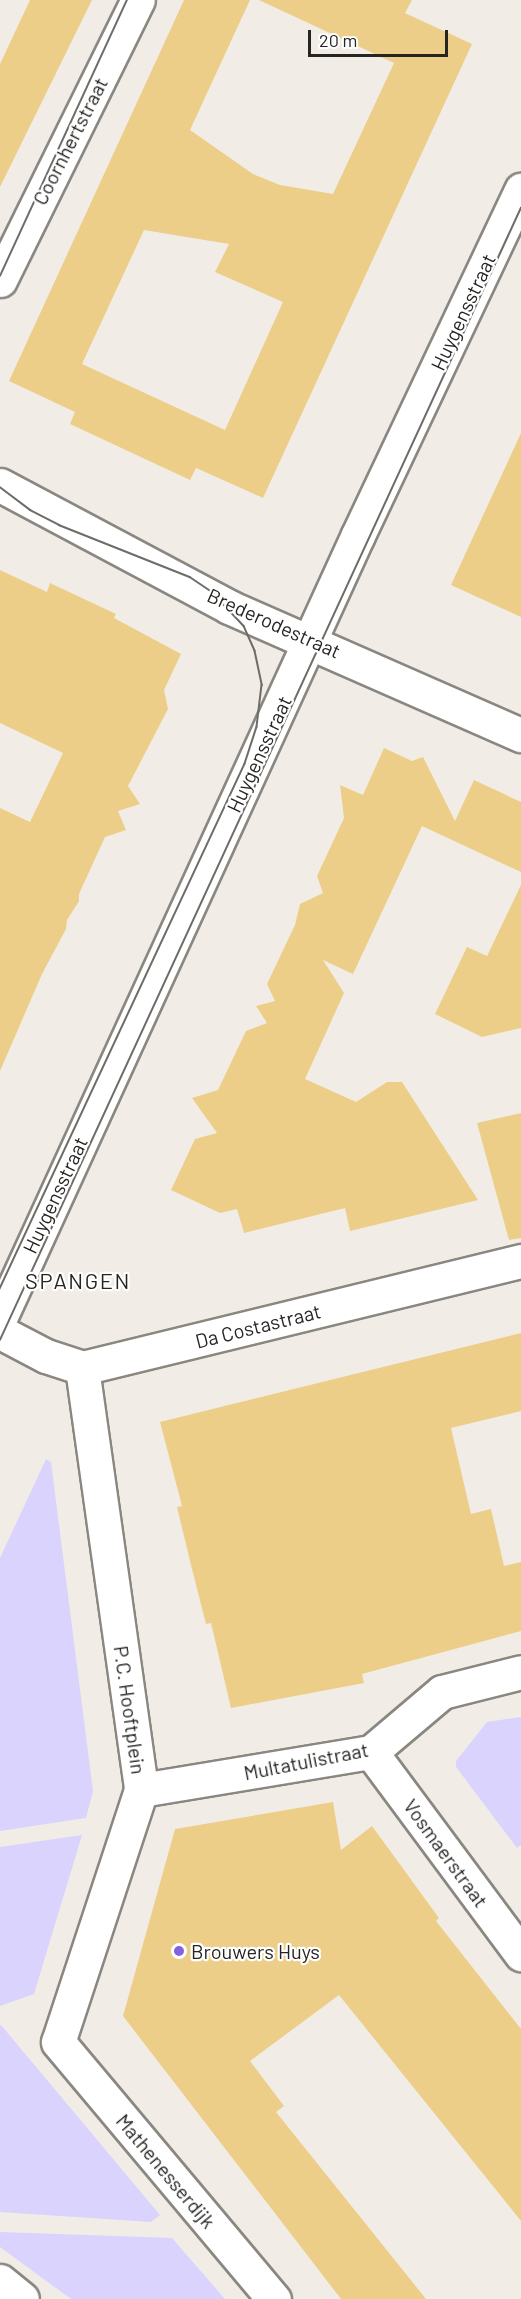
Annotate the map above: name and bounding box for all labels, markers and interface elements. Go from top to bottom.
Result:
scale bar [311,18,450,56]
text: 20 m [319,29,357,51]
street label: Coornhertstraat [28,73,112,209]
street label: Huygensstraat [426,250,500,374]
street label: Brederodestraat [204,583,344,663]
street label: Huygensstraat [222,692,296,816]
street label: Huygensstraat [18,1133,92,1257]
district label: SPANGEN [25,1268,131,1294]
street label: Da Costastraat [193,1299,323,1353]
street label: P.C. Hooftplein [109,1644,151,1776]
street label: Multatulistraat [242,1737,370,1785]
street label: Vosmaerstraat [399,1794,493,1912]
place label: Brouwers Huys [191,1939,320,1963]
marker: Brouwers Huys [172,1944,186,1958]
street label: Mathenesserdijk [111,2109,221,2233]

